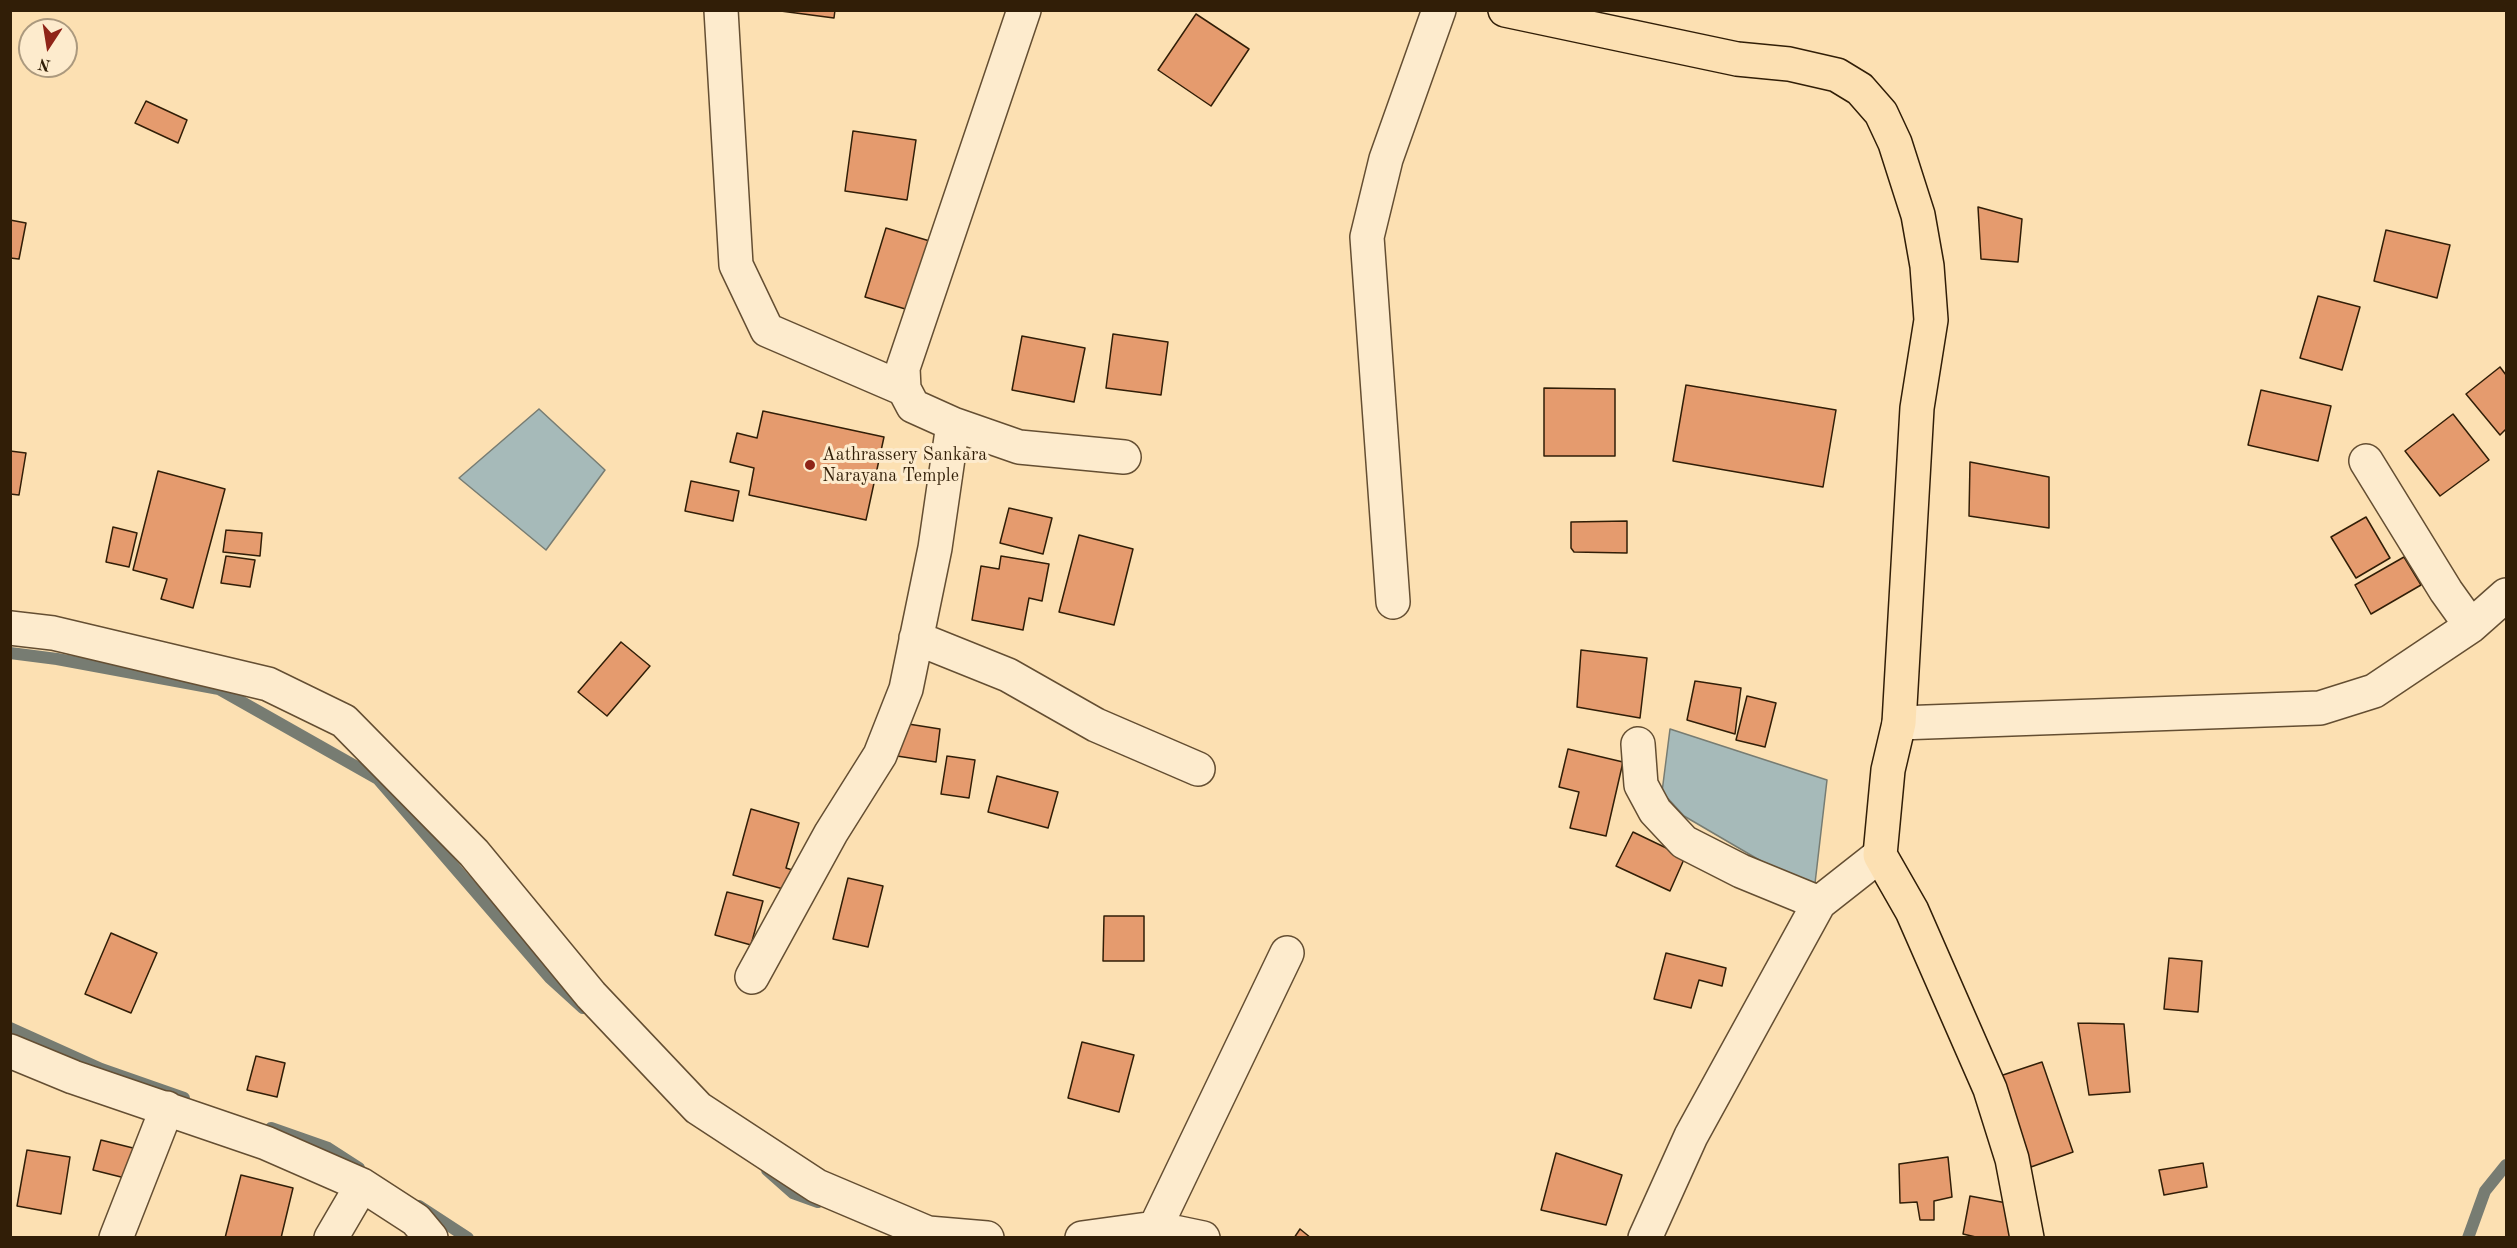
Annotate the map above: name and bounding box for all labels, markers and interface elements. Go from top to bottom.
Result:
north arrow [18,18,78,78]
text: N [37,55,52,73]
place label: Aathrassery Sankara Narayana Temple [822,444,987,486]
marker: Aathrassery Sankara Narayana Temple [803,458,817,472]

